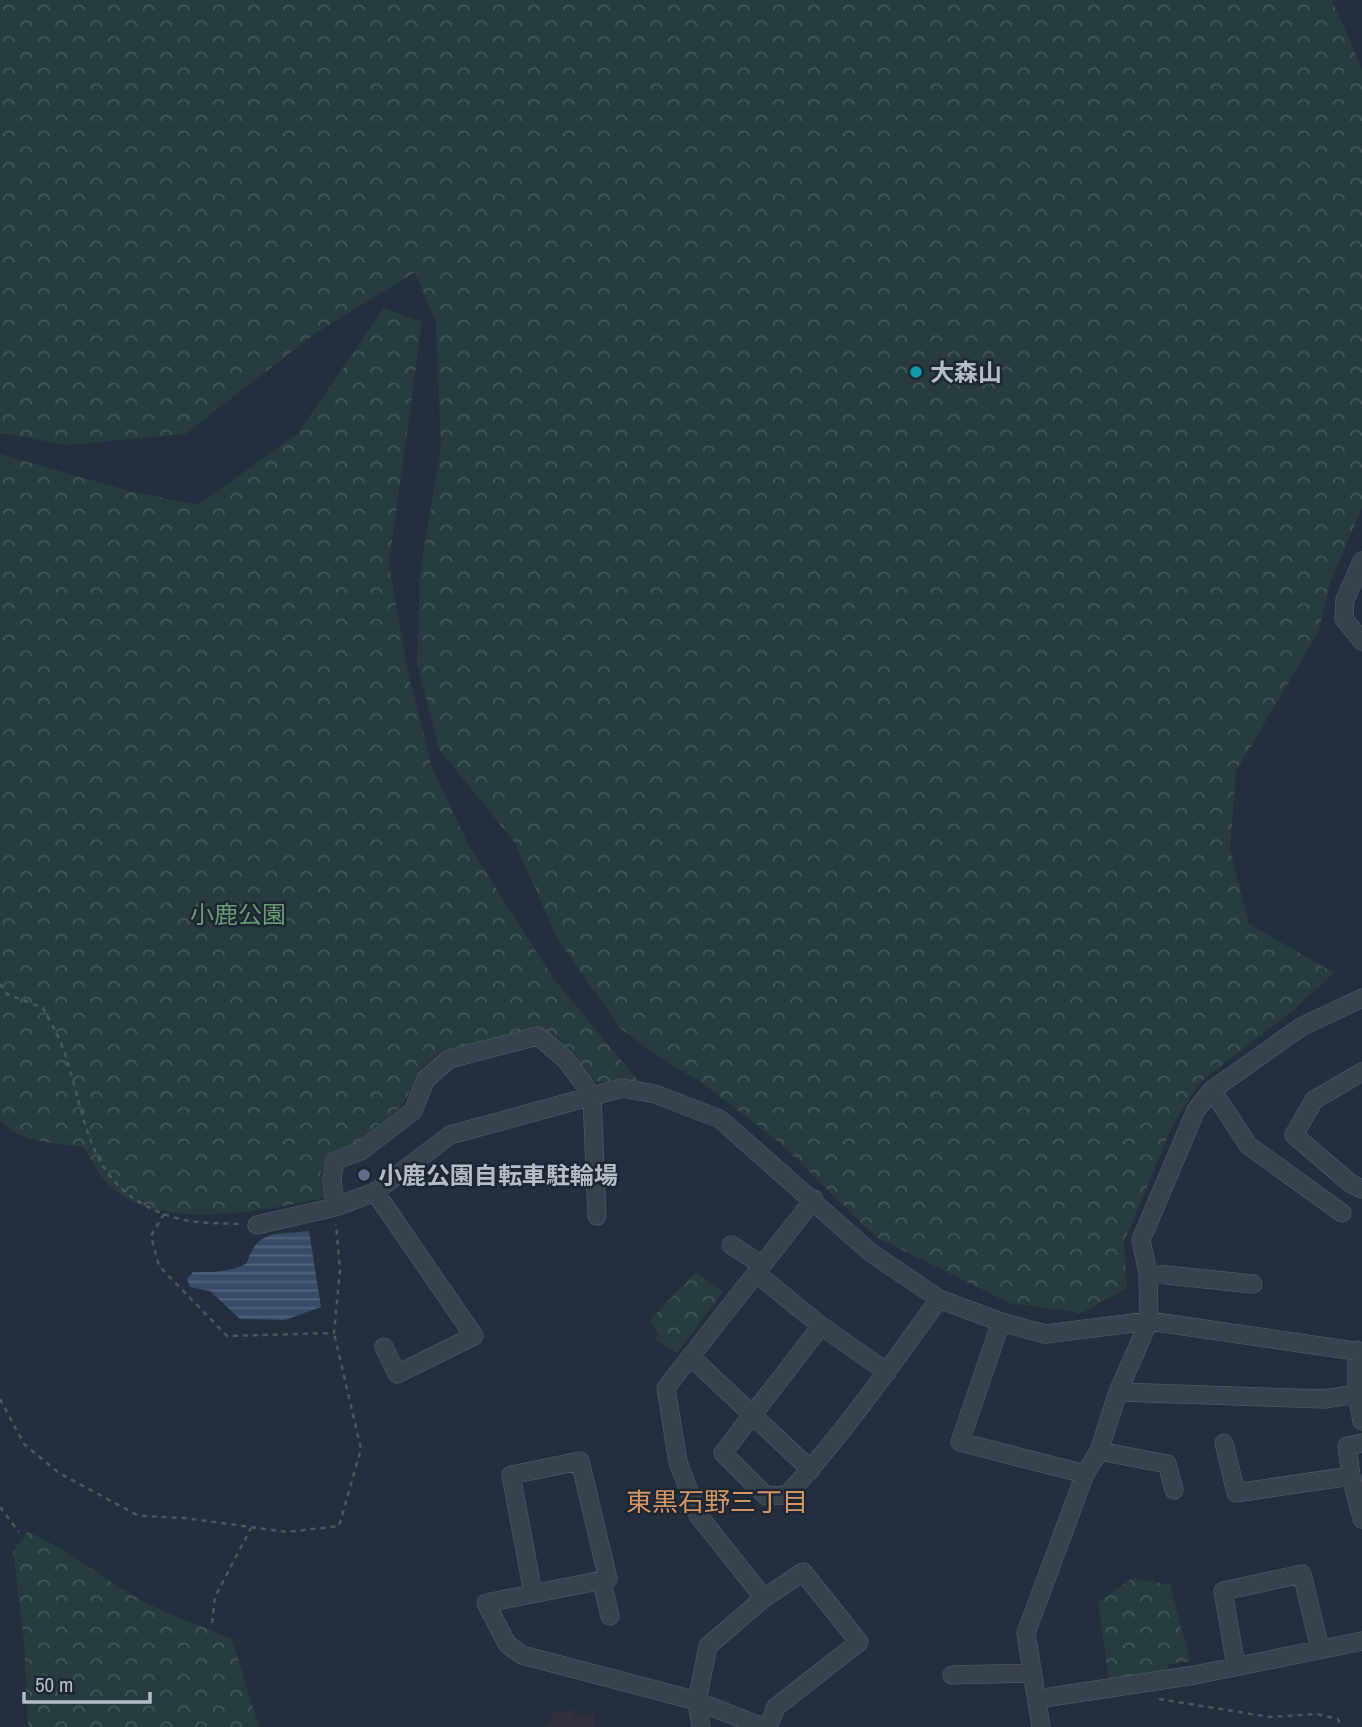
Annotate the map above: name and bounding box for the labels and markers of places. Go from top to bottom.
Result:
place label: 大森山 [930,356,1002,388]
marker: 大森山 [908,364,924,380]
place label: 小鹿公園自転車駐輪場 [378,1159,618,1191]
marker: 小鹿公園自転車駐輪場 [356,1167,372,1183]

